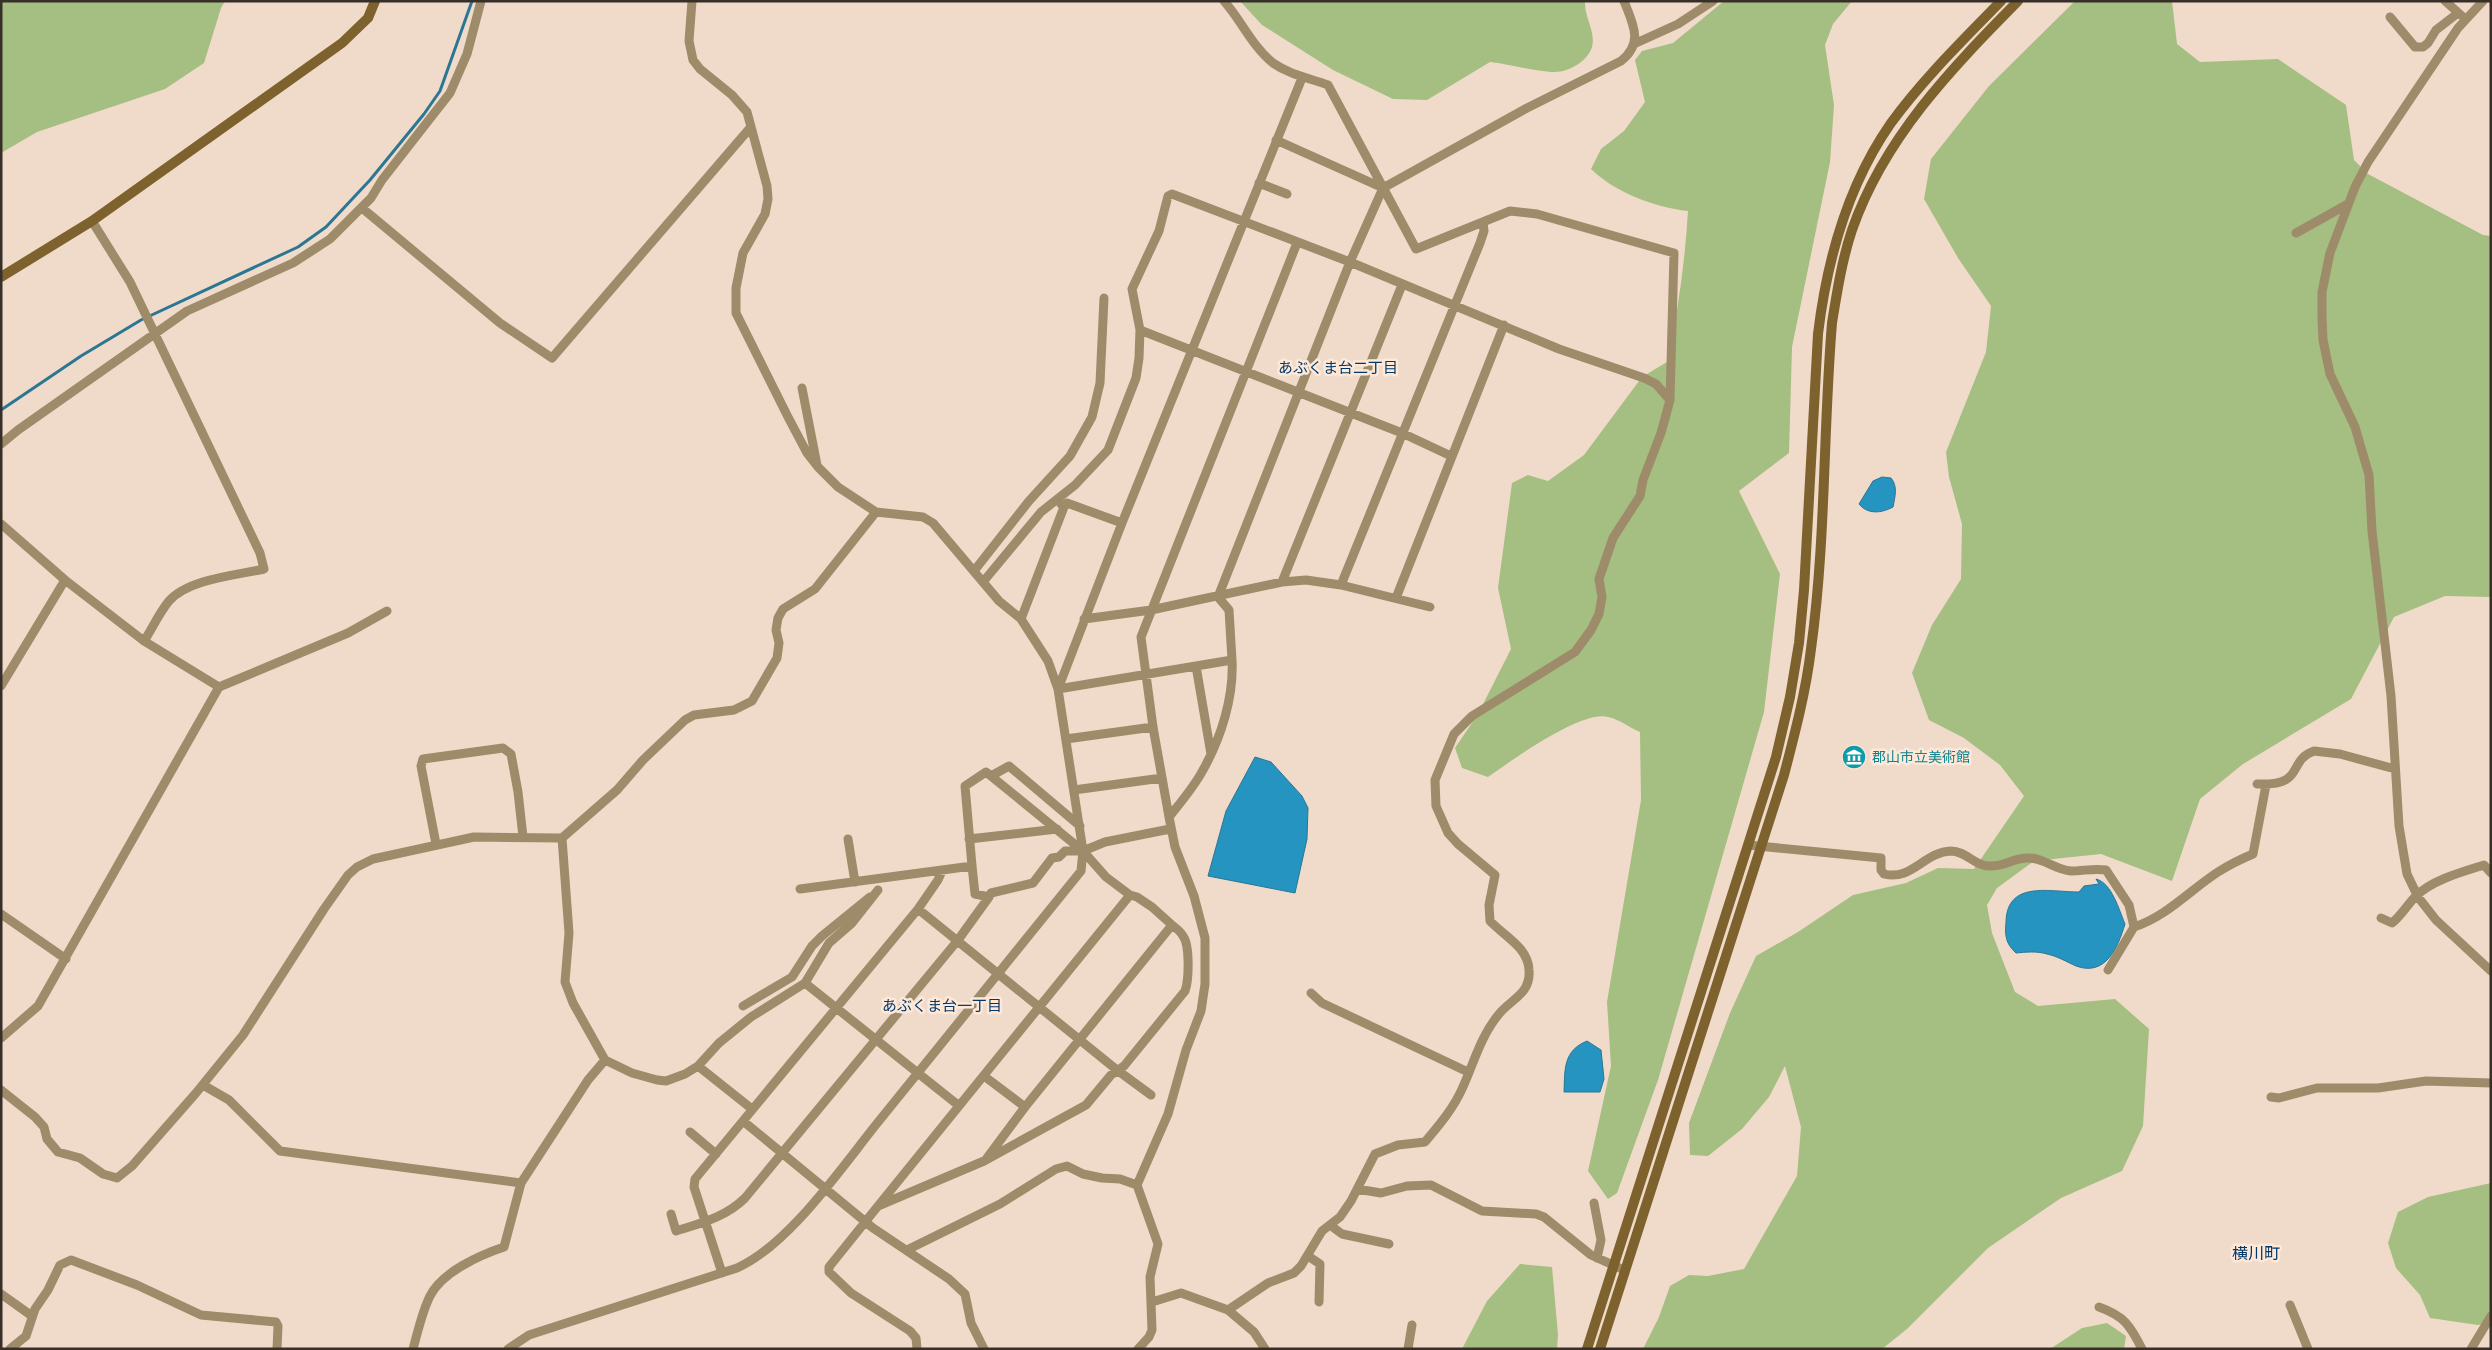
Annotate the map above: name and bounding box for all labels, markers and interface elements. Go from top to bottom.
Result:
district label: あぶくま台二丁目 [1278,358,1398,377]
museum icon: 郡山市立美術館 [1841,744,1867,770]
place label: 郡山市立美術館 [1872,748,1970,766]
district label: あぶくま台一丁目 [882,996,1002,1015]
district label: 横川町 [2232,1244,2280,1263]

